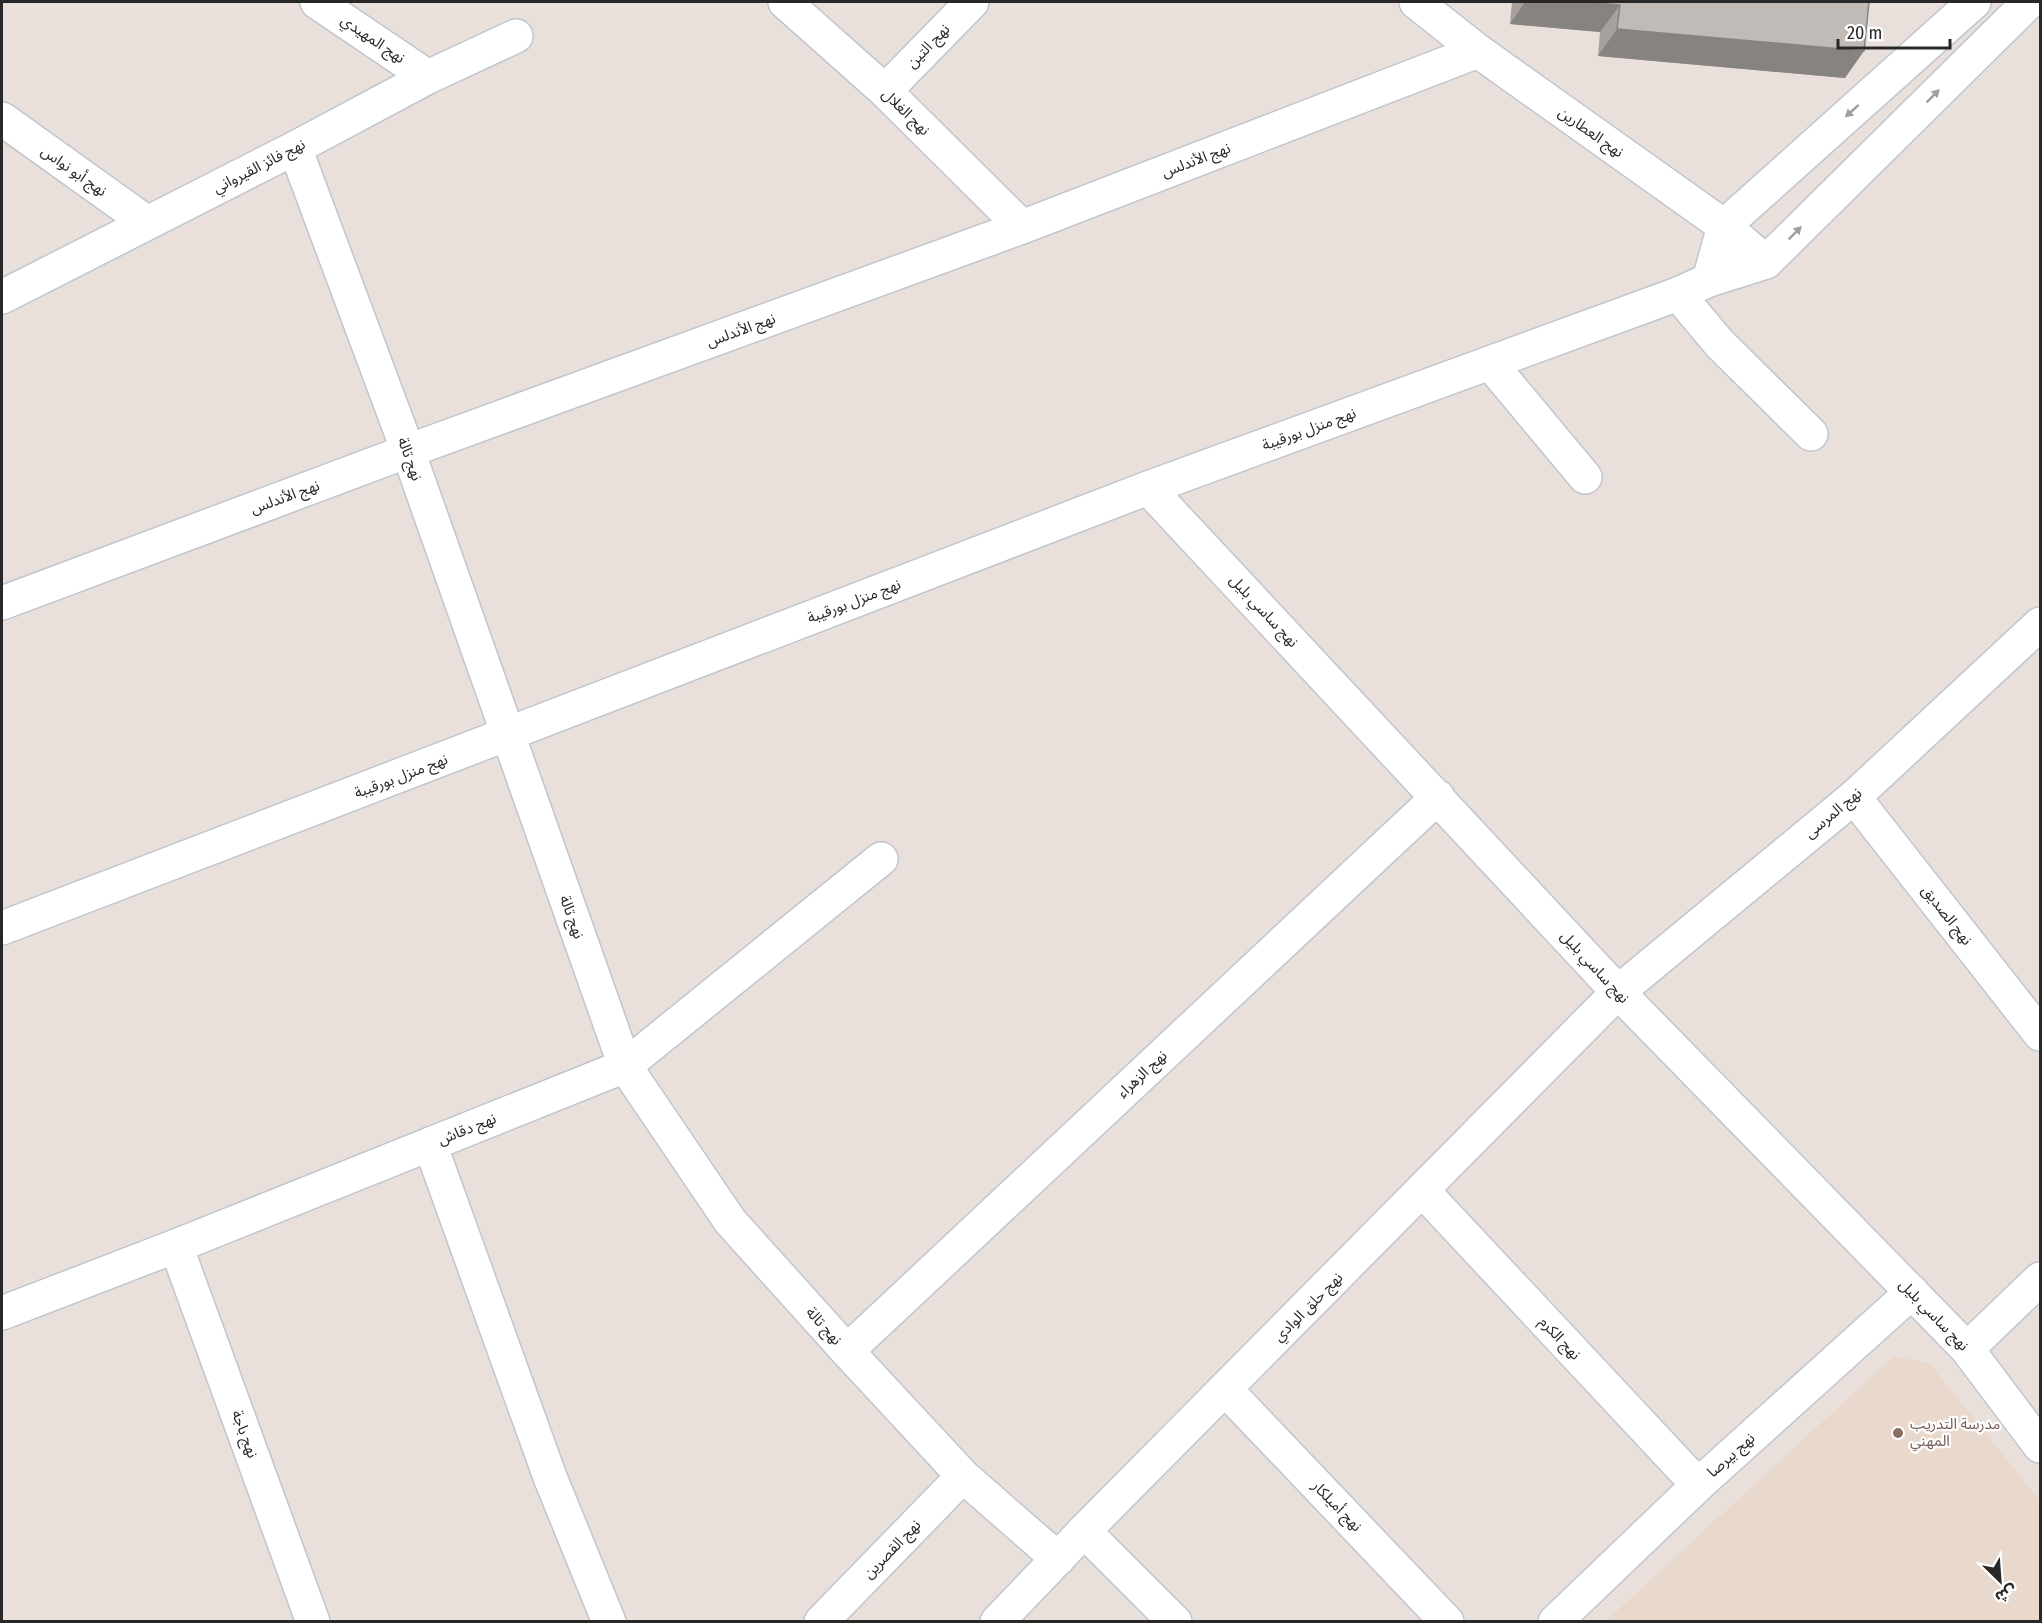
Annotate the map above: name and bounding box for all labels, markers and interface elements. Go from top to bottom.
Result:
street label: نهج المهيدي [336,11,409,70]
scale bar [1838,12,1950,50]
street label: نهج التين [903,20,956,74]
text: 20 m [1847,22,1882,44]
street label: نهج الغلال [876,85,934,141]
one-way arrow [1926,89,1941,103]
street label: نهج العطارين [1553,103,1627,164]
one-way arrow [1845,104,1860,118]
street label: نهج فائز القيرواني [210,135,310,200]
street label: نهج الأندلس [1159,139,1234,184]
street label: نهج أبو نواس [36,142,110,203]
one-way arrow [1787,227,1801,241]
street label: نهج الأندلس [704,309,779,354]
street label: نهج منزل بورقيبة [1260,404,1359,457]
street label: نهج تالة [391,435,426,484]
street label: نهج الأندلس [248,476,323,521]
street label: نهج ساسي بليل [1224,571,1302,653]
street label: نهج منزل بورقيبة [805,575,904,630]
street label: نهج منزل بورقيبة [352,750,451,805]
street label: نهج المرسى [1801,784,1867,844]
street label: نهج الصديق [1916,881,1976,950]
street label: نهج تالة [553,893,588,942]
street label: نهج ساسي بليل [1555,927,1633,1009]
street label: نهج الزهراء [1113,1046,1173,1104]
street label: نهج دقاش [435,1109,500,1152]
street label: نهج حلق الوادي [1270,1269,1349,1348]
street label: نهج ساسي بليل [1893,1276,1973,1357]
street label: نهج تالة [800,1303,846,1351]
street label: نهج الكرم [1533,1313,1585,1365]
street label: نهج باجة [225,1408,262,1461]
place label: مدرسة التدريب المهني [1910,1415,2000,1452]
marker: مدرسة التدريب المهني [1891,1426,1905,1440]
street label: نهج بيرصا [1703,1429,1761,1483]
street label: نهج أميلكار [1305,1476,1366,1537]
street label: نهج القصرين [859,1516,927,1584]
north arrow [1970,1551,2030,1611]
text: ش [1992,1581,2020,1607]

